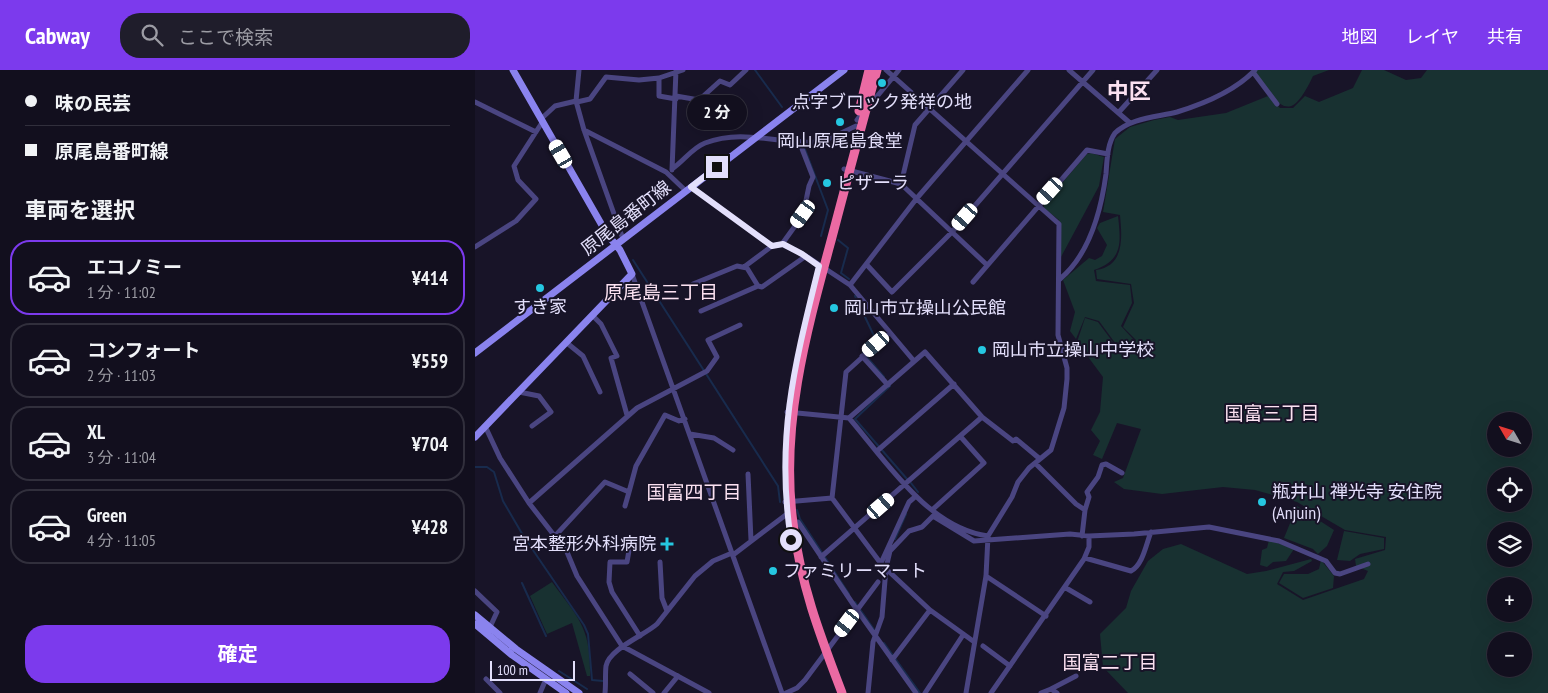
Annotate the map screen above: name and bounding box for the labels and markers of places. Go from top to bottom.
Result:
marker: 点字ブロック発祥の地 [876,77,888,89]
place label: 点字ブロック発祥の地 [792,90,972,113]
marker: 岡山原尾島食堂 [834,116,846,128]
place label: 岡山原尾島食堂 [777,129,903,152]
place label: ピザーラ [837,171,909,194]
marker: ピザーラ [821,177,833,189]
marker: すき家 [534,282,546,294]
place label: すき家 [513,295,567,318]
place label: 岡山市立操山公民館 [844,296,1006,319]
marker: 岡山市立操山公民館 [828,302,840,314]
place label: 岡山市立操山中学校 [992,338,1154,361]
marker: 岡山市立操山中学校 [976,344,988,356]
place label: 瓶井山 禅光寺 安住院 (Anjuin) [1272,480,1442,524]
marker: 瓶井山 禅光寺 安住院 (Anjuin) [1256,496,1268,508]
place label: 宮本整形外科病院 [512,532,656,555]
marker: 宮本整形外科病院 [660,537,674,551]
place label: ファミリーマート [783,559,927,582]
marker: ファミリーマート [767,565,779,577]

